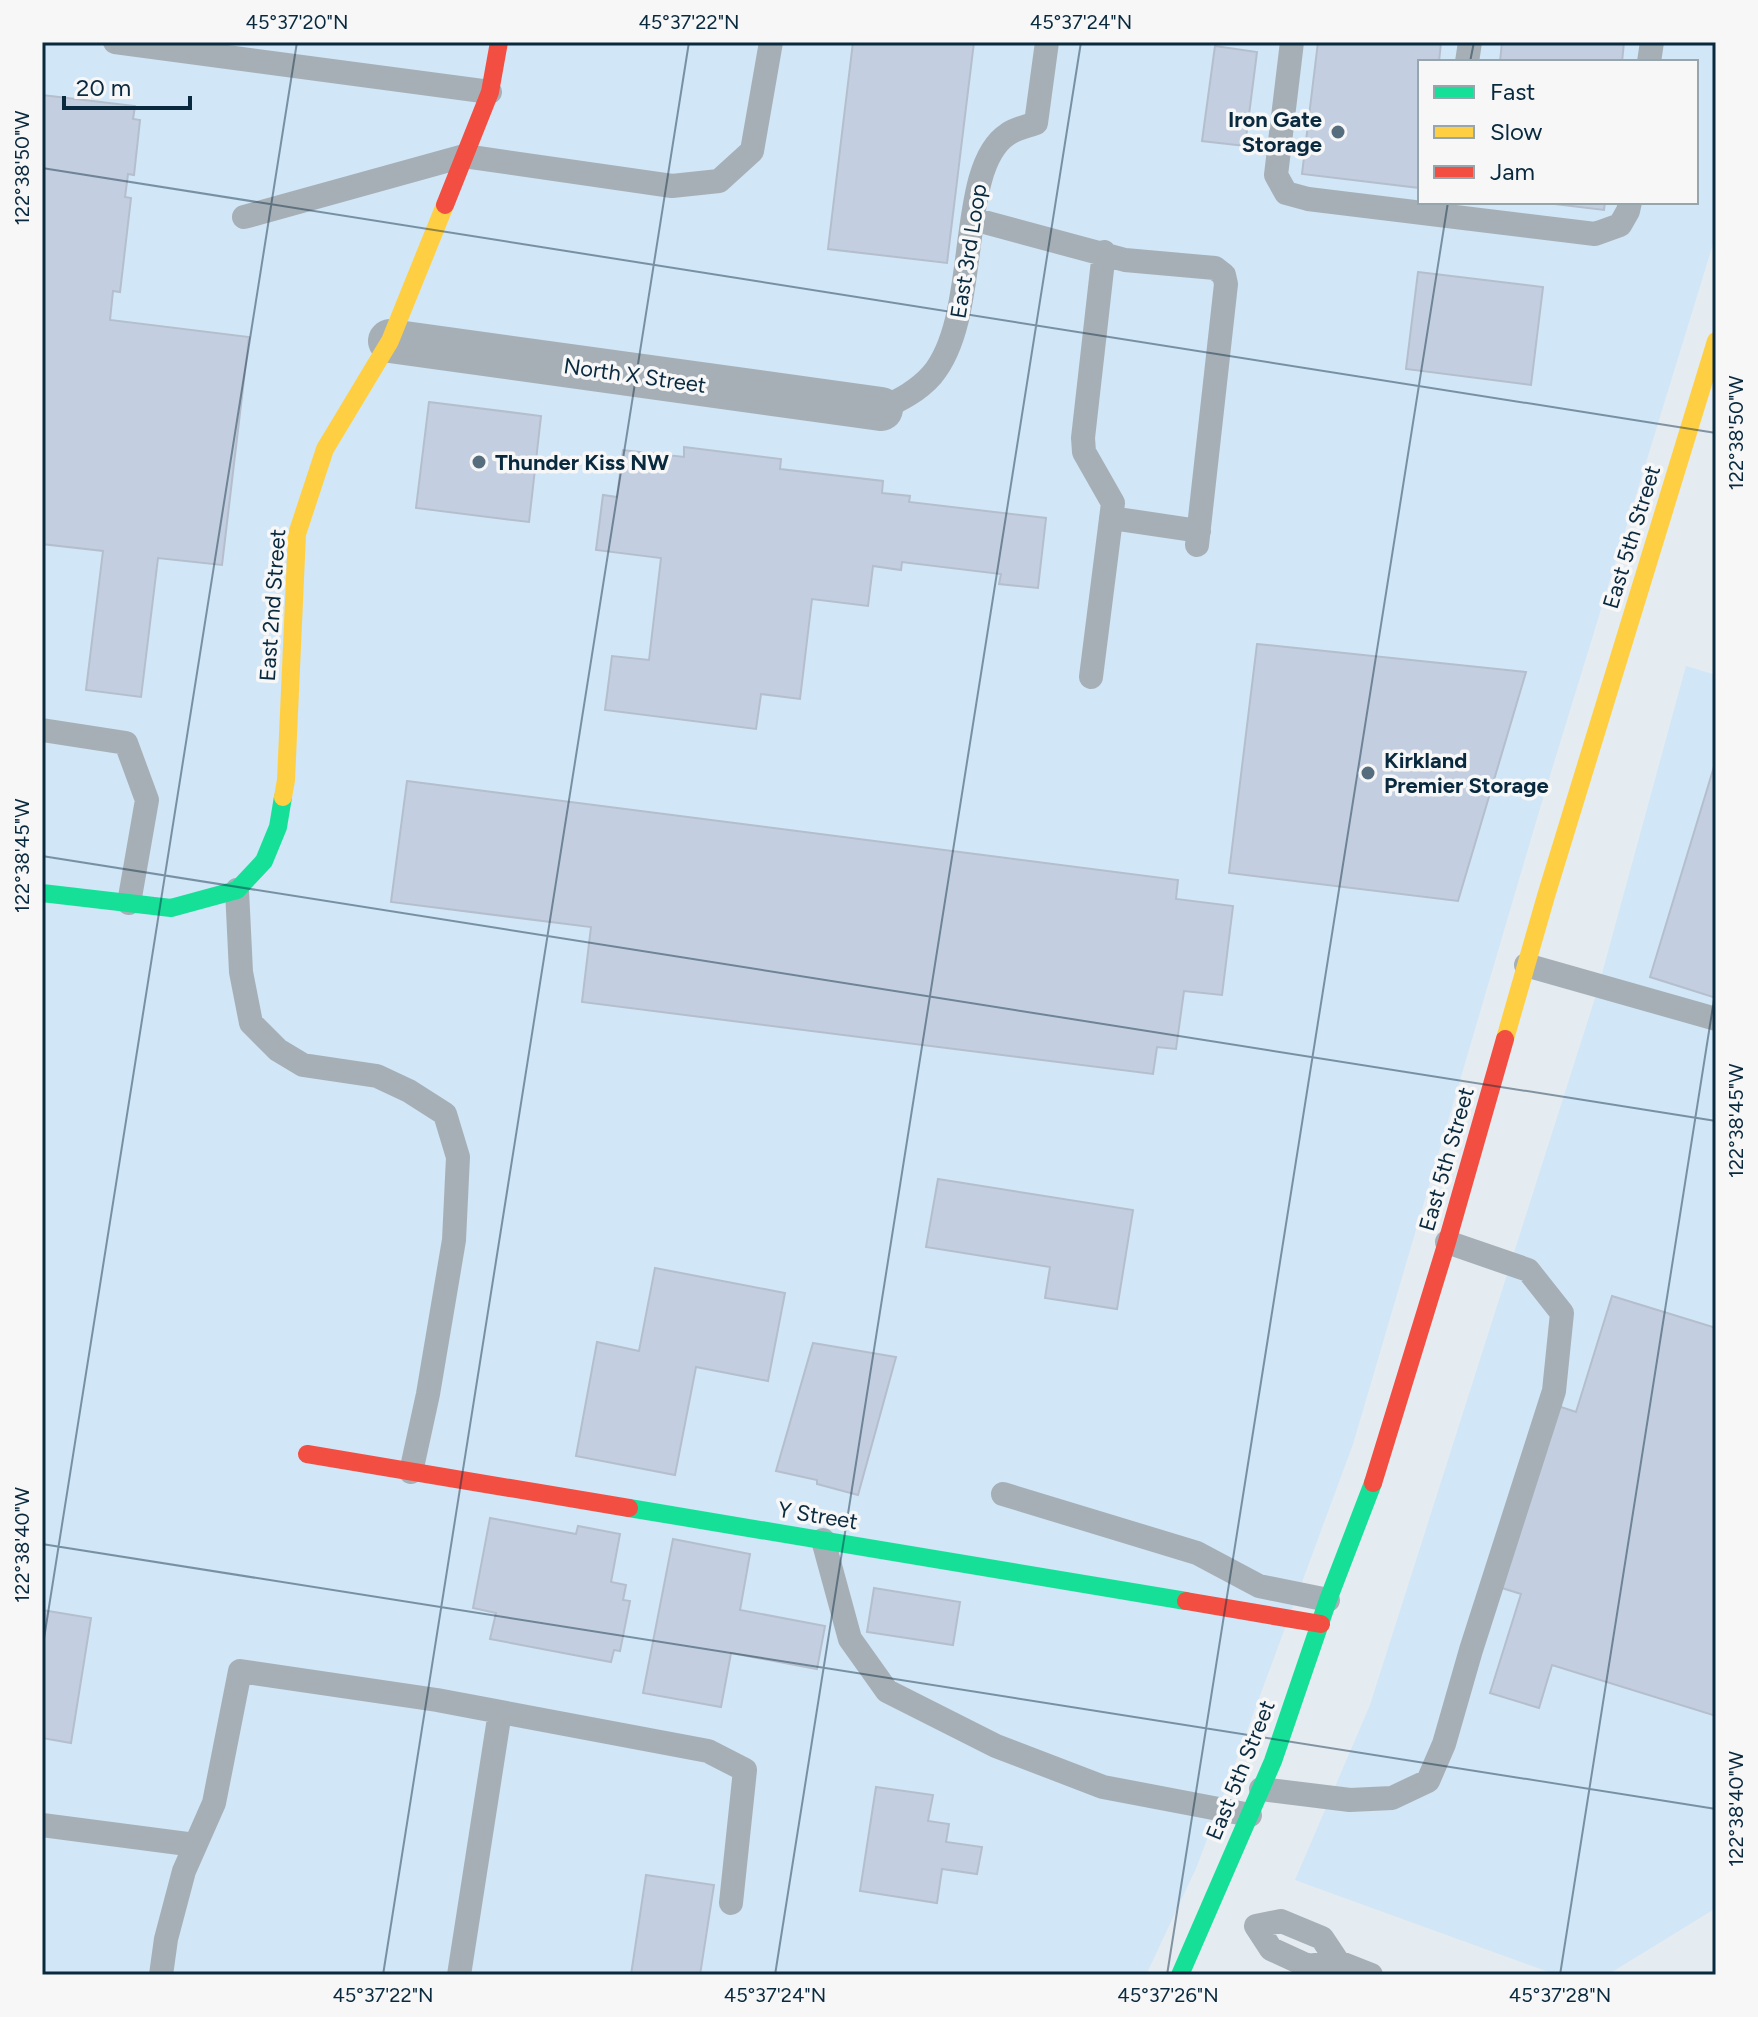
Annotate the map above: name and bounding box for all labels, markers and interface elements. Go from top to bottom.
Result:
text: 45°37'20"N [246,10,348,34]
text: 45°37'22"N [638,10,740,34]
text: 45°37'24"N [1030,10,1132,34]
scale bar [64,60,190,110]
legend [1418,60,1698,204]
text: 20 m [76,73,131,102]
text: Fast [1490,77,1535,106]
place label: Iron Gate Storage [1228,106,1322,158]
text: 122°38'50"W [10,110,34,226]
text: Slow [1490,117,1543,146]
marker: Iron Gate Storage [1329,123,1347,141]
text: Jam [1490,157,1535,186]
street label: East 3rd Loop [945,182,992,320]
street label: North X Street [562,352,708,399]
text: 122°38'50"W [1724,375,1748,491]
place label: Thunder Kiss NW [495,449,669,476]
marker: Thunder Kiss NW [470,453,488,471]
street label: East 5th Street [1597,462,1666,612]
street label: East 2nd Street [254,528,291,682]
place label: Kirkland Premier Storage [1384,747,1549,799]
marker: Kirkland Premier Storage [1359,764,1377,782]
text: 122°38'45"W [10,799,34,913]
text: 122°38'45"W [1724,1064,1748,1178]
street label: East 5th Street [1413,1084,1480,1234]
text: 122°38'40"W [10,1487,34,1603]
street label: Y Street [776,1496,860,1535]
street label: East 5th Street [1200,1696,1281,1844]
text: 122°38'40"W [1724,1751,1748,1867]
text: 45°37'22"N [332,1983,434,2007]
text: 45°37'24"N [724,1983,826,2007]
text: 45°37'26"N [1117,1983,1219,2007]
text: 45°37'28"N [1509,1983,1611,2007]

